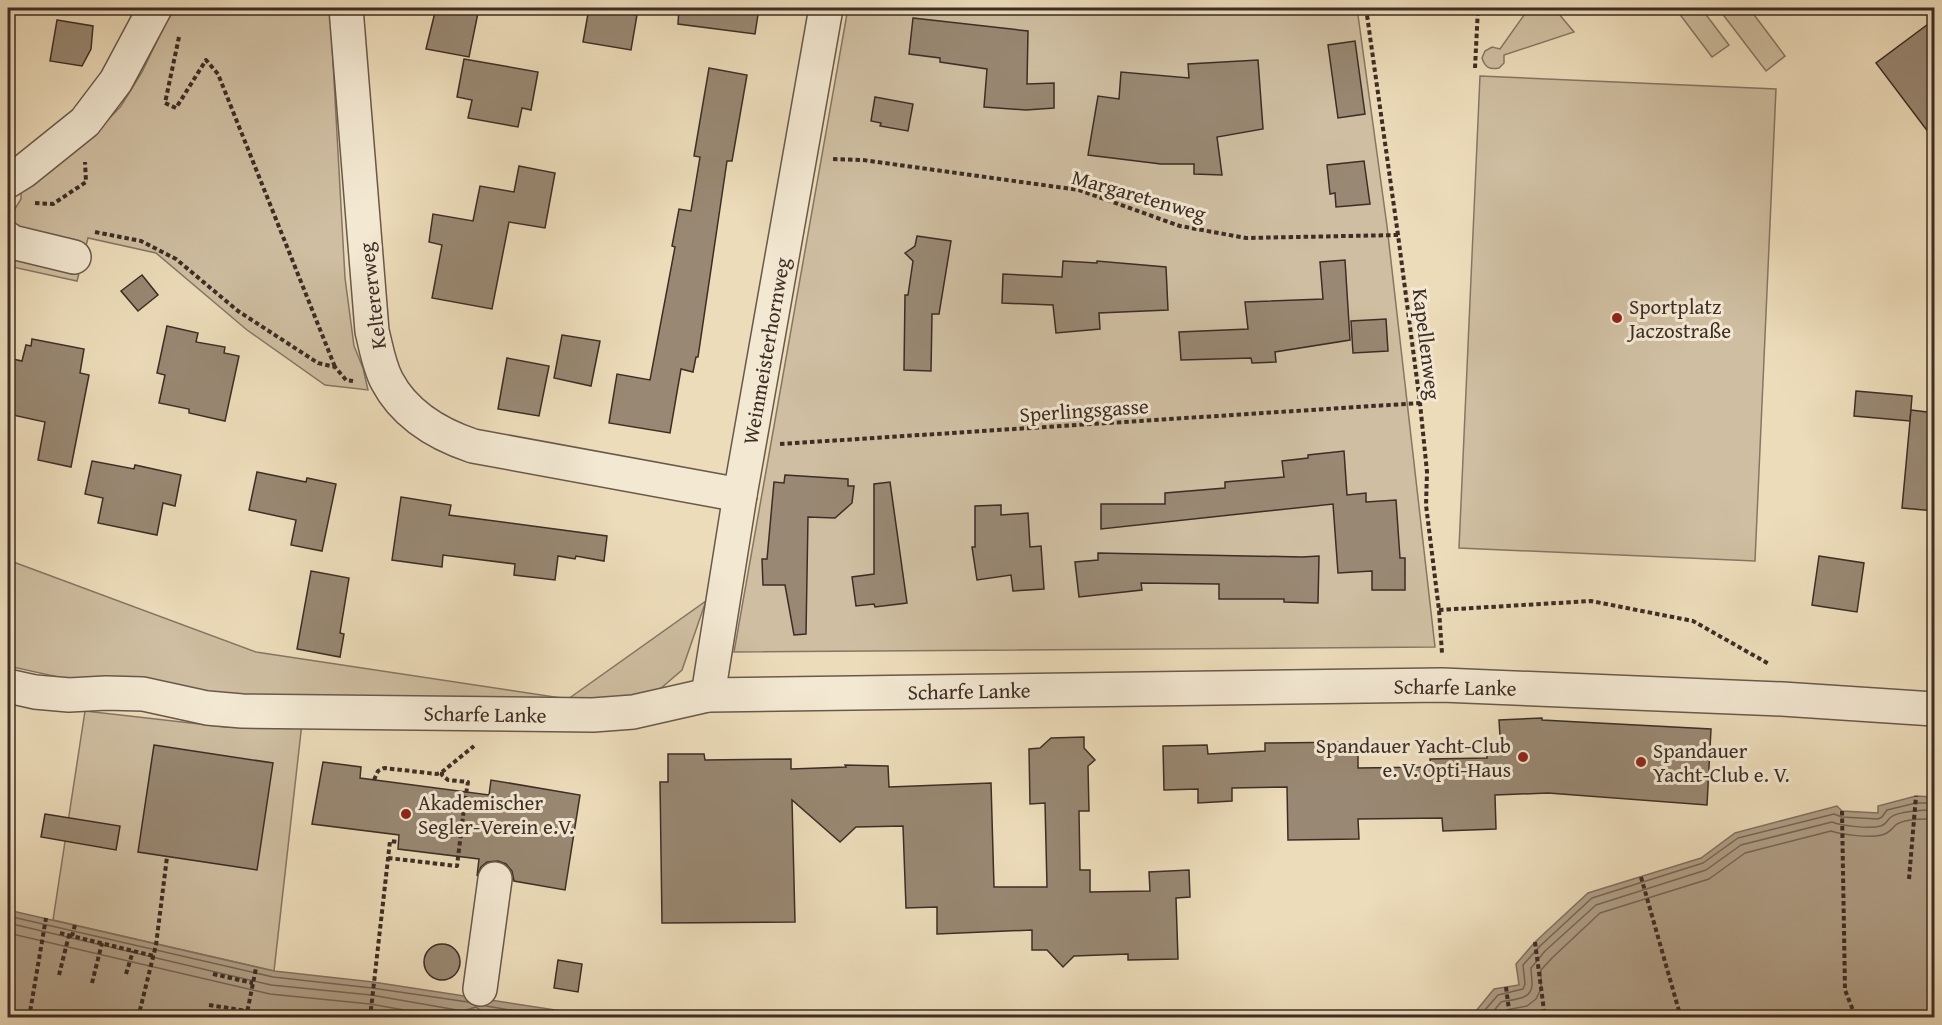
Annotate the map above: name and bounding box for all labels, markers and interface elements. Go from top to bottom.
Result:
street label: Margaretenweg [1068,161,1210,229]
street label: Keltererweg [350,240,394,351]
street label: Weinmeisterhornweg [734,254,798,447]
street label: Kapellenweg [1405,287,1449,402]
place label: Sportplatz Jaczostraße [1626,291,1731,346]
marker: Sportplatz Jaczostraße [1610,311,1624,325]
street label: Sperlingsgasse [1018,390,1150,430]
street label: Scharfe Lanke [1393,670,1517,704]
street label: Scharfe Lanke [907,674,1031,708]
street label: Scharfe Lanke [423,697,547,731]
place label: Spandauer Yacht-Club e. V. Opti-Haus [1316,730,1511,785]
place label: Spandauer Yacht-Club e. V. [1653,735,1790,790]
marker: Spandauer Yacht-Club e. V. Opti-Haus [1516,750,1530,764]
marker: Spandauer Yacht-Club e. V. [1634,755,1648,769]
place label: Akademischer Segler-Verein e.V. [418,787,574,842]
marker: Akademischer Segler-Verein e.V. [399,807,413,821]

